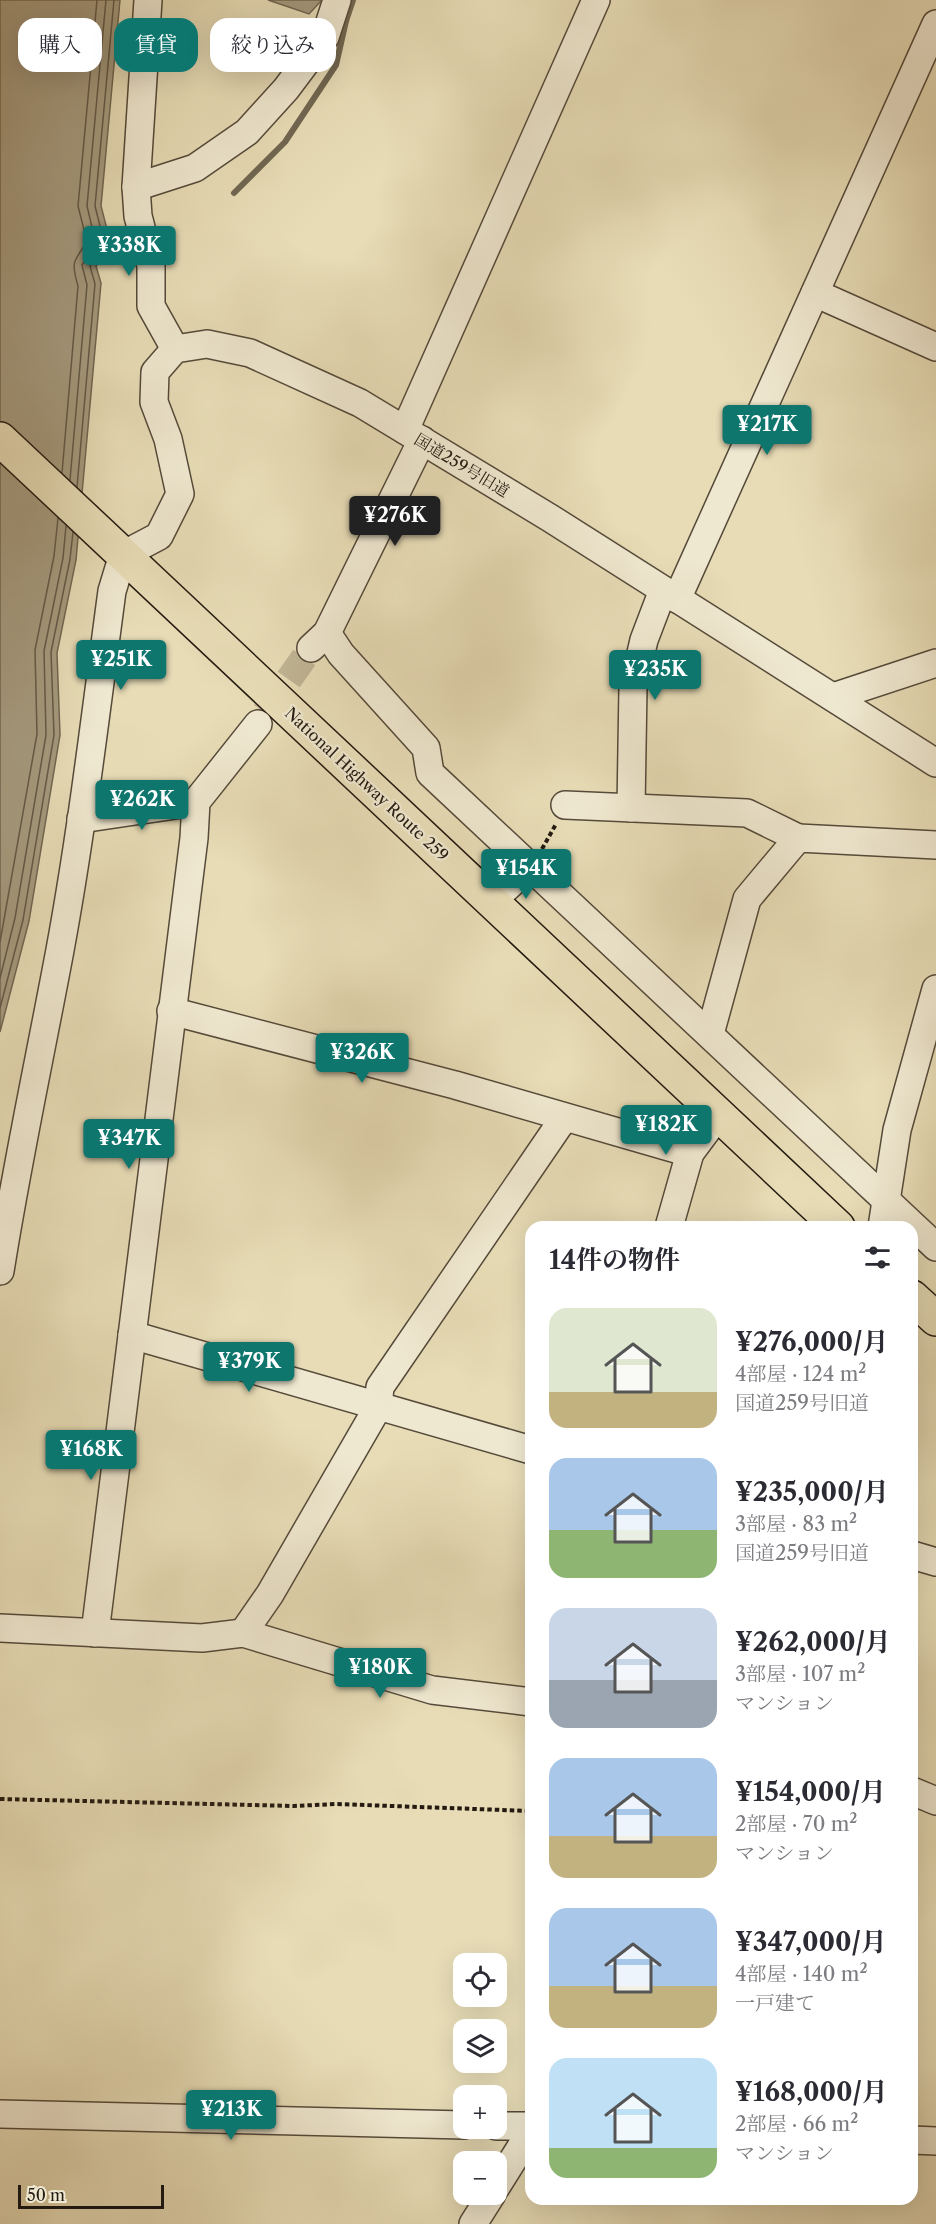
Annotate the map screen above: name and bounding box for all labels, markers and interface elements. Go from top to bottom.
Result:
chip: 購入 [18,18,102,72]
chip: 賃貸 [114,18,198,72]
chip: 絞り込み [210,18,336,72]
pin: ¥338K [87,226,171,277]
text: ¥338K [97,233,161,257]
pin: ¥217K [725,405,809,456]
text: ¥217K [737,412,797,436]
street label: 国道259号旧道 [411,429,513,501]
pin: ¥276K [353,496,437,547]
text: ¥276K [363,503,427,527]
pin: ¥251K [79,640,163,691]
text: ¥251K [90,647,152,671]
pin: ¥235K [613,650,697,701]
text: ¥235K [623,657,687,681]
street label: National Highway Route 259 [281,703,453,865]
pin: ¥262K [100,780,184,831]
text: ¥262K [109,787,175,811]
pin: ¥154K [484,849,568,900]
text: ¥154K [495,856,557,880]
pin: ¥326K [320,1033,404,1084]
text: ¥326K [330,1040,394,1064]
pin: ¥182K [624,1105,708,1156]
text: ¥182K [635,1112,697,1136]
pin: ¥347K [87,1119,171,1170]
text: ¥347K [97,1126,161,1150]
icon: filters [861,1241,894,1274]
text: 14件の物件 [549,1244,680,1276]
text: ¥276,000/月 [735,1326,888,1358]
icon: home [597,1332,669,1404]
pin: ¥379K [207,1342,291,1393]
text: ¥379K [217,1349,281,1373]
text: 4部屋 · 124 m² [735,1362,866,1386]
text: 国道259号旧道 [735,1391,869,1415]
pin: ¥168K [49,1430,133,1481]
text: ¥168K [60,1437,122,1461]
text: ¥235,000/月 [735,1476,889,1508]
icon: home [597,1482,669,1554]
text: 3部屋 · 83 m² [735,1512,857,1536]
text: 国道259号旧道 [735,1541,869,1565]
text: ¥262,000/月 [735,1626,891,1658]
icon: home [597,1632,669,1704]
pin: ¥180K [338,1648,422,1699]
text: ¥180K [348,1655,412,1679]
text: 3部屋 · 107 m² [735,1662,865,1686]
text: マンション [735,1691,834,1715]
text: ¥154,000/月 [735,1776,886,1808]
icon: home [597,1782,669,1854]
text: 2部屋 · 70 m² [735,1812,857,1836]
text: マンション [735,1841,834,1865]
text: ¥347,000/月 [735,1926,887,1958]
icon: home [597,1932,669,2004]
map controls [453,1953,507,2205]
button: locate [453,1953,507,2007]
text: 4部屋 · 140 m² [735,1962,868,1986]
text: 一戸建て [735,1991,815,2015]
button: layers [453,2019,507,2073]
text: ¥168,000/月 [735,2076,888,2108]
icon: home [597,2082,669,2154]
button: + [453,2085,507,2139]
pin: ¥213K [189,2090,273,2141]
text: ¥213K [200,2097,262,2121]
text: 2部屋 · 66 m² [735,2112,858,2136]
text: マンション [735,2141,834,2165]
button: − [453,2151,507,2205]
scale bar [18,2182,164,2210]
text: 50 m [27,2185,65,2205]

